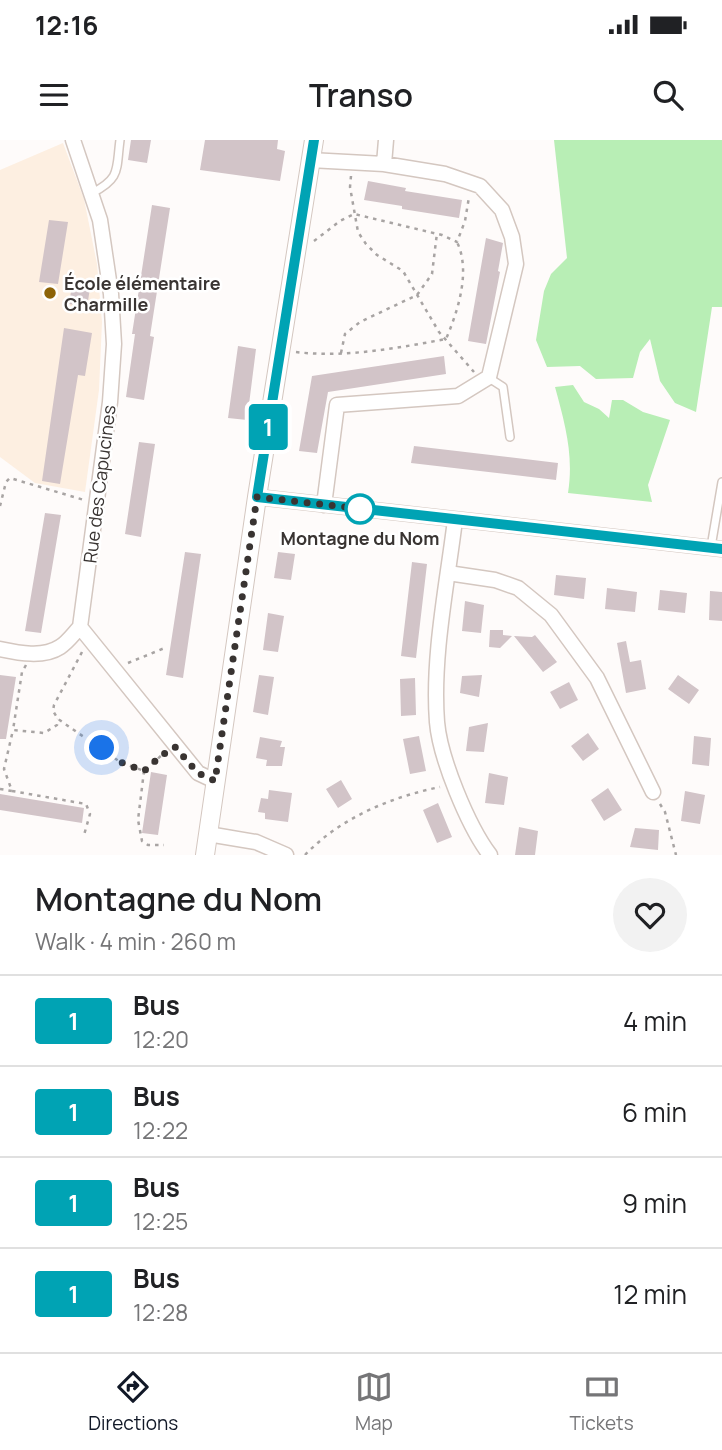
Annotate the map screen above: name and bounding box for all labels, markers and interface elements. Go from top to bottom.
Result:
text: 12:16 [35,7,98,43]
text: Transo [309,73,413,117]
icon: menu [35,76,73,114]
icon: search [649,76,687,114]
place label: École élémentaire Charmille [64,271,221,316]
marker: École élémentaire Charmille [42,285,58,301]
street label: Rue des Capucines [77,404,121,564]
line badge: 1 [245,404,291,450]
text: 1 [263,410,273,443]
marker: Montagne du Nom [345,494,375,524]
place label: Montagne du Nom [281,526,439,550]
your location [84,730,119,765]
text: Montagne du Nom [35,876,322,921]
button: heart [613,878,687,952]
text: Walk · 4 min · 260 m [35,925,236,957]
text: Bus [133,987,180,1023]
text: 4 min [623,1003,687,1039]
text: 1 [68,1004,79,1037]
text: 12:20 [133,1023,189,1055]
text: Bus [133,1078,180,1114]
text: 6 min [622,1094,687,1130]
text: 1 [68,1095,79,1128]
text: 12:22 [133,1114,188,1146]
text: Bus [133,1169,180,1205]
text: 9 min [622,1185,687,1221]
text: 1 [68,1186,79,1219]
text: 12:25 [133,1205,188,1237]
text: Bus [133,1260,180,1296]
text: 12 min [613,1276,687,1312]
text: 1 [68,1277,79,1310]
text: 12:28 [133,1296,188,1328]
tab: Directions [88,1368,178,1436]
tab: Map [355,1368,393,1436]
tab: Tickets [569,1368,634,1436]

